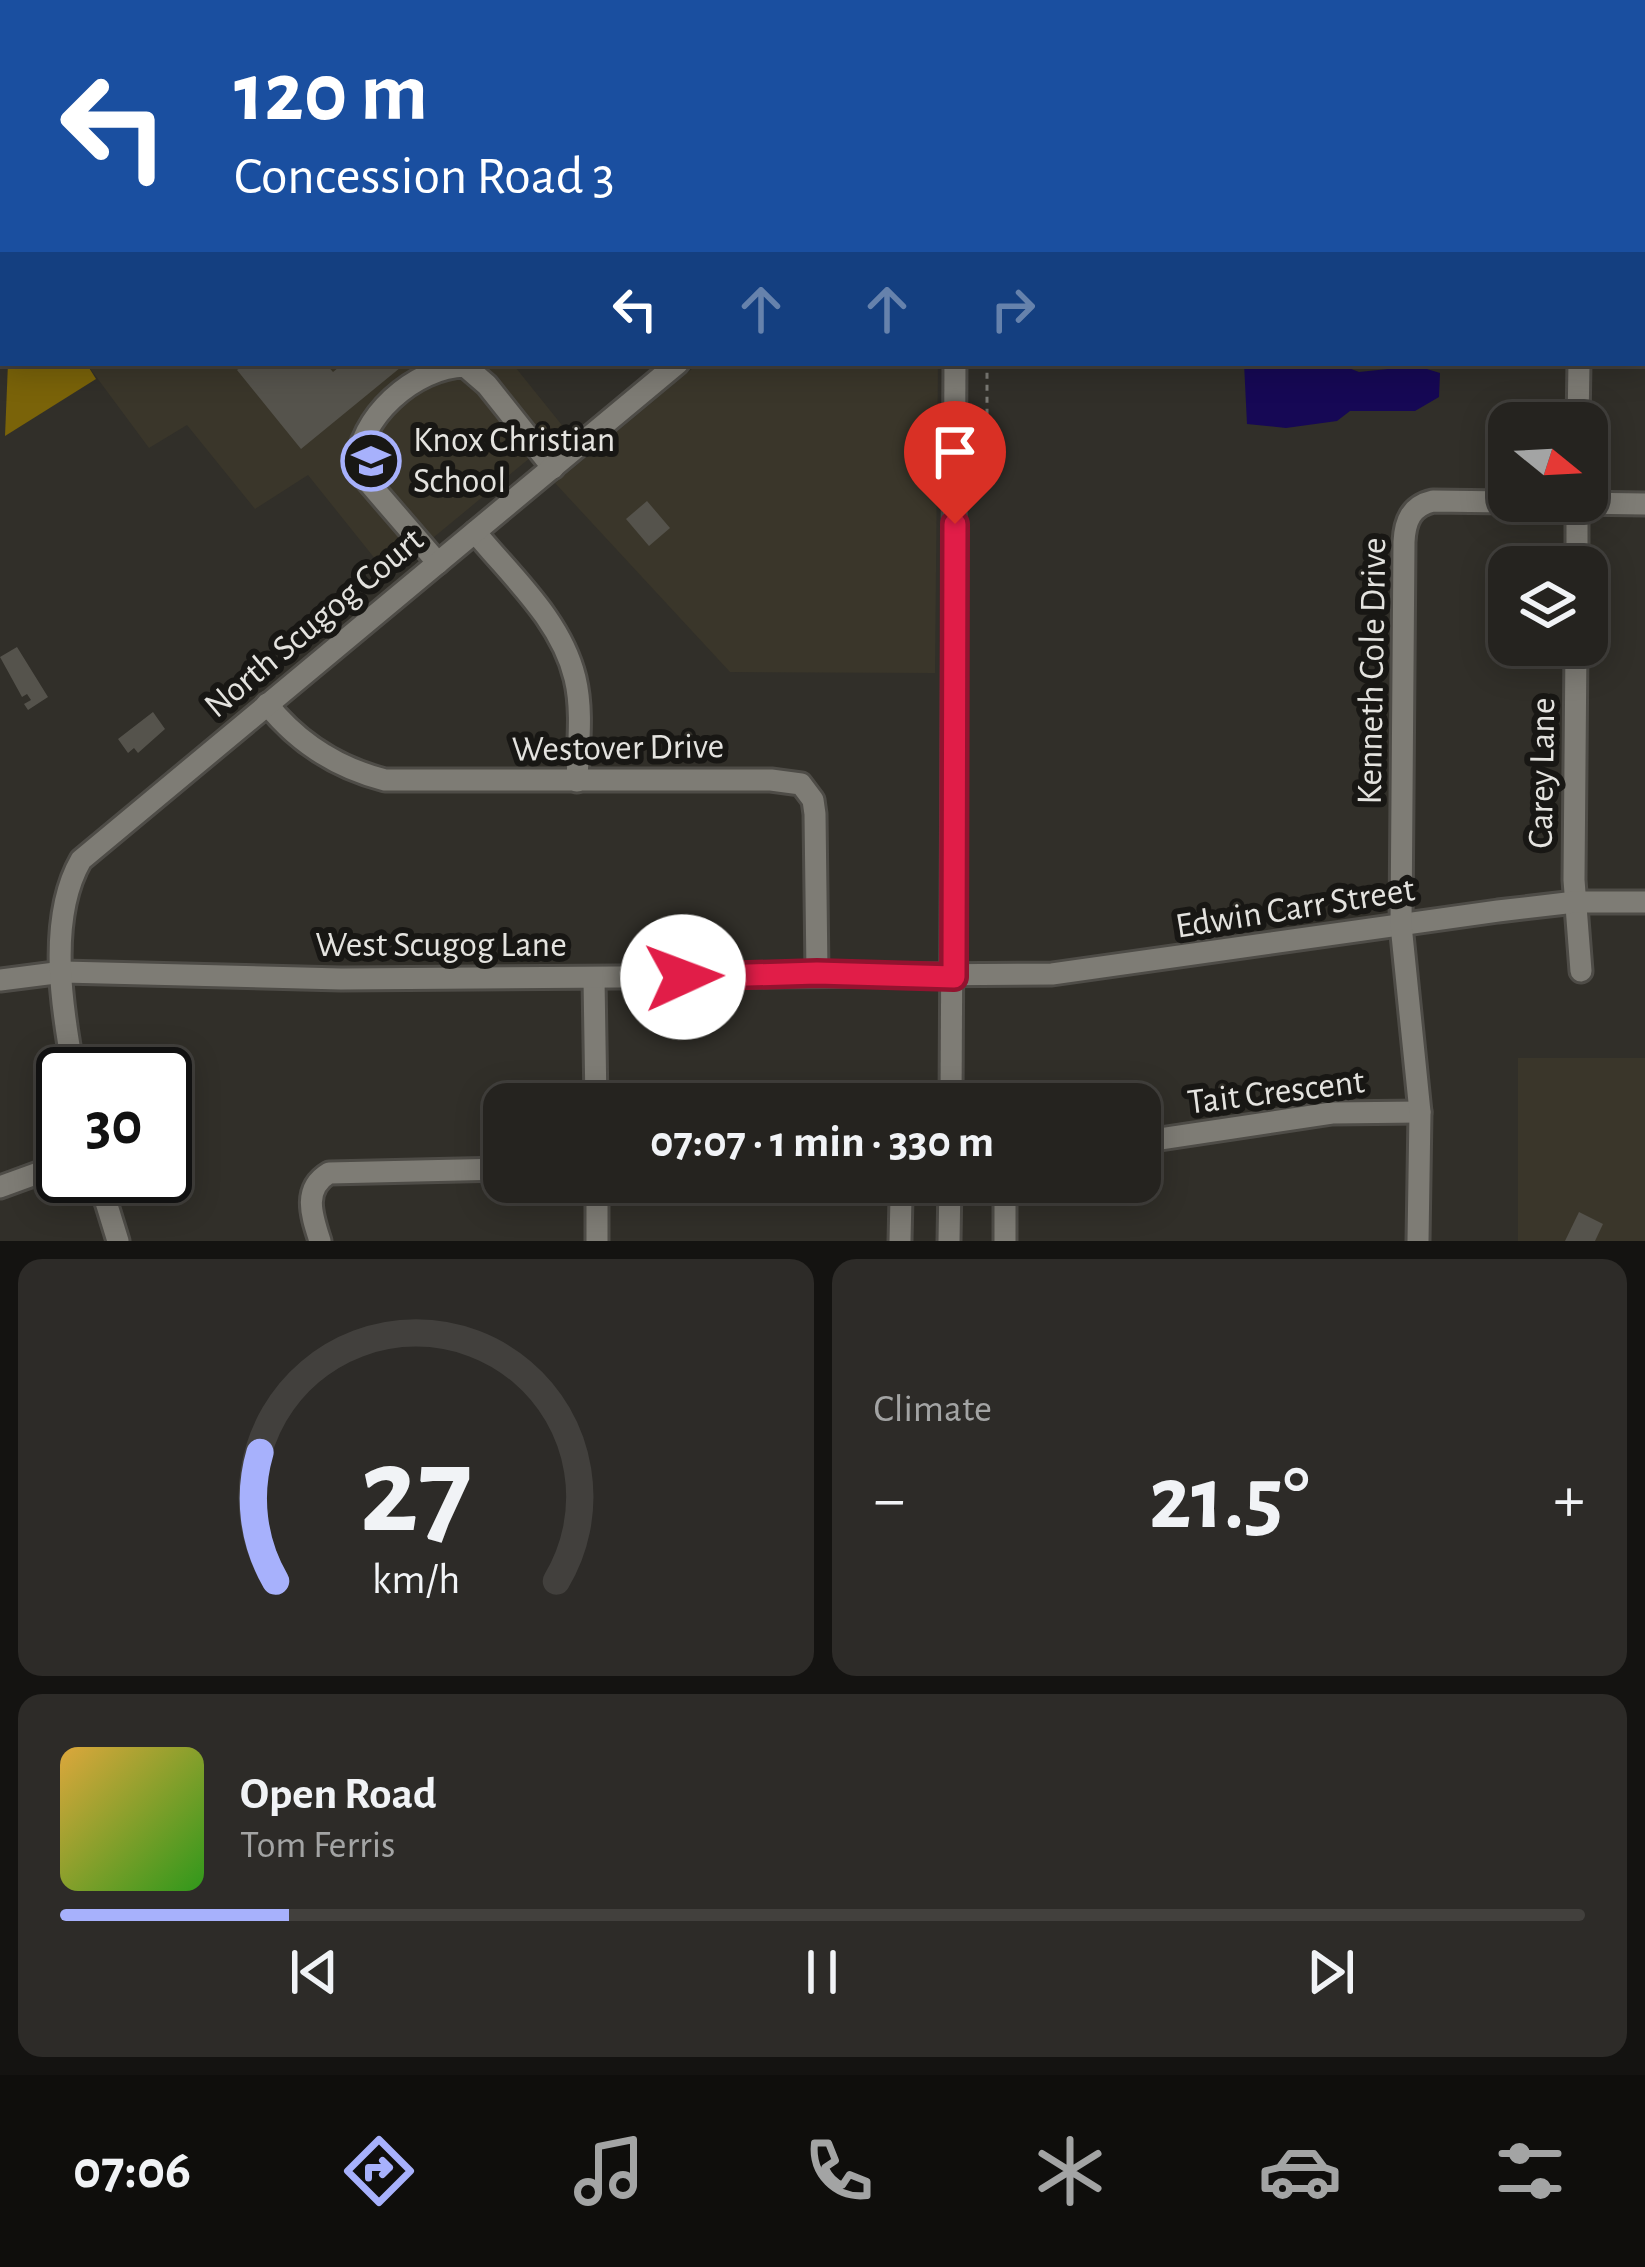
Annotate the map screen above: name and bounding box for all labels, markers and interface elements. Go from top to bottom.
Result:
icon: left [36,48,192,204]
text: 120 m [234,52,428,136]
text: Concession Road 3 [234,150,615,204]
icon: left [602,276,668,342]
icon: ahead [728,276,794,342]
icon: ahead [854,276,920,342]
icon: right [980,276,1046,342]
pin [904,401,1006,524]
north arrow [1488,402,1608,522]
map controls [1488,402,1608,666]
icon: arrive [922,419,988,485]
place label: Knox Christian School [413,422,615,499]
school or university icon: Knox Christian School [340,430,402,492]
street label: North Scugog Court [198,521,430,725]
street label: Kenneth Cole Drive [1352,537,1392,805]
button: layers [1488,546,1608,666]
street label: Carey Lane [1523,697,1561,849]
street label: Westover Drive [511,728,725,768]
street label: Edwin Carr Street [1173,871,1418,945]
position arrow [620,914,746,1040]
street label: West Scugog Lane [315,927,567,963]
speed limit sign: 30 [36,1047,192,1203]
street label: Tait Crescent [1185,1063,1367,1121]
text: 07:07 · 1 min · 330 m [650,1120,994,1165]
text: Climate [874,1390,992,1429]
text: 27 [359,1430,472,1555]
text: 21.5° [1149,1455,1310,1545]
text: − [874,1467,905,1533]
text: + [1553,1467,1585,1533]
text: km/h [372,1558,460,1601]
text: Open Road [240,1772,437,1817]
text: Tom Ferris [240,1826,396,1865]
icon: previous [281,1939,347,2005]
icon: pause [789,1939,855,2005]
icon: next [1298,1939,1364,2005]
icon: directions [337,2129,421,2213]
icon: music [567,2129,651,2213]
icon: phone [797,2129,881,2213]
icon: climate [1028,2129,1112,2213]
icon: car [1258,2129,1342,2213]
icon: filters [1488,2129,1572,2213]
text: 07:06 [73,2144,191,2198]

